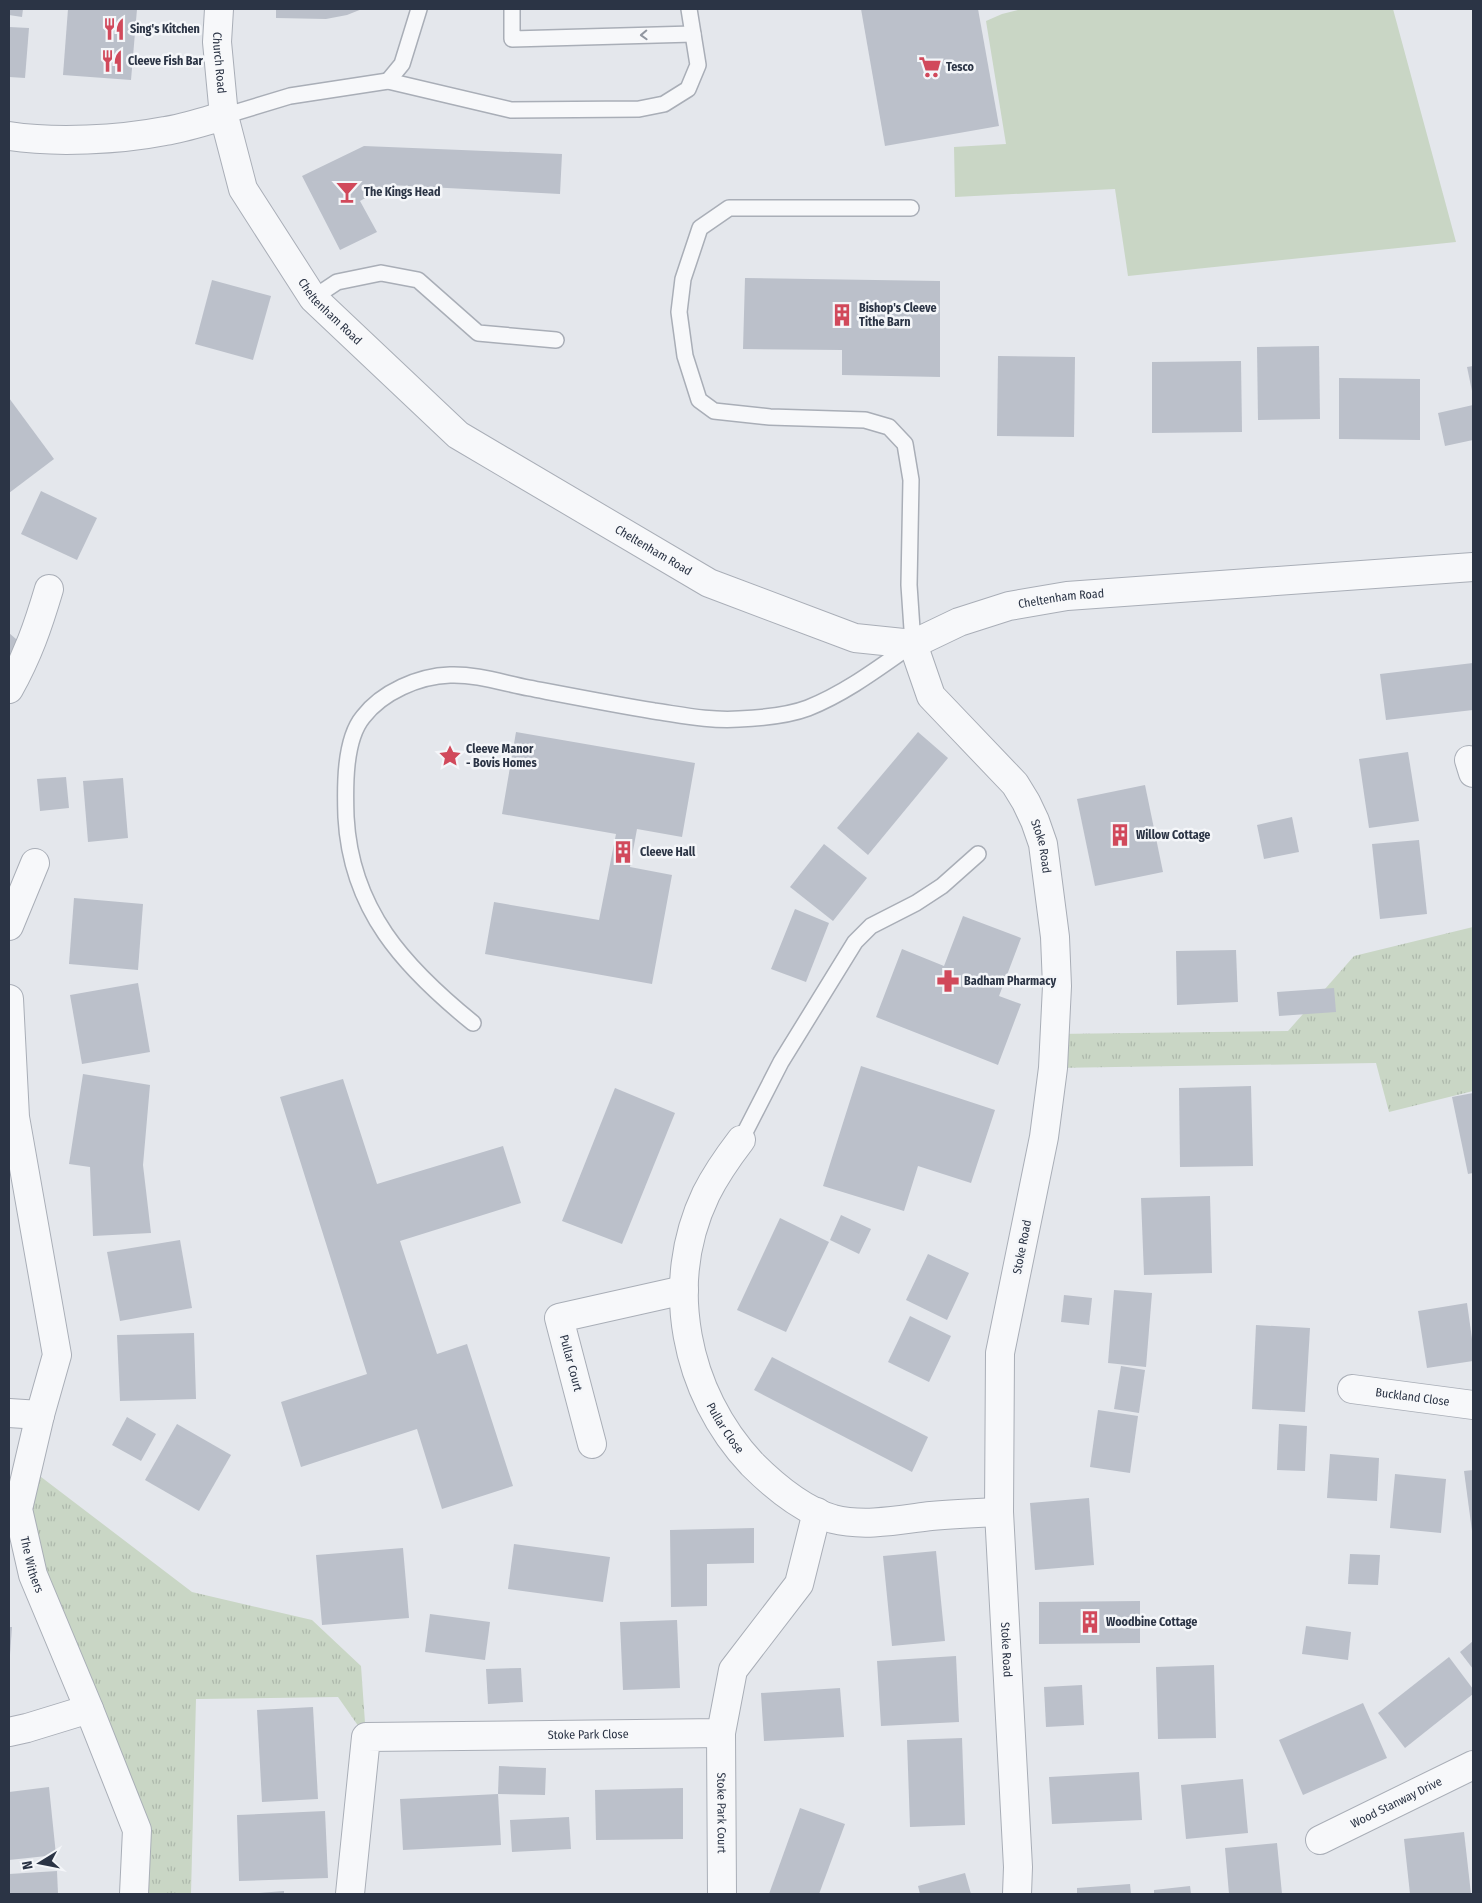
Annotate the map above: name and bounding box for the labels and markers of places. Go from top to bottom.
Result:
restaurant icon: Sing's Kitchen [101,16,127,42]
place label: Sing's Kitchen [130,22,200,36]
restaurant icon: Cleeve Fish Bar [99,48,125,74]
place label: Cleeve Fish Bar [128,54,203,68]
supermarket icon: Tesco [917,54,943,80]
place label: Tesco [946,60,975,74]
bar icon: The Kings Head [334,179,360,205]
place label: The Kings Head [364,185,440,199]
place label: Bishop's Cleeve Tithe Barn [859,301,937,329]
building icon: Bishop's Cleeve Tithe Barn [829,302,855,328]
place label: Cleeve Manor - Bovis Homes [466,742,537,770]
place icon: Cleeve Manor - Bovis Homes [437,743,463,769]
building icon: Willow Cottage [1107,822,1133,848]
place label: Willow Cottage [1136,828,1210,842]
building icon: Cleeve Hall [610,839,636,865]
place label: Cleeve Hall [640,845,696,859]
pharmacy icon: Badham Pharmacy [935,968,961,994]
place label: Badham Pharmacy [964,974,1056,988]
building icon: Woodbine Cottage [1077,1609,1103,1635]
place label: Woodbine Cottage [1106,1615,1197,1629]

